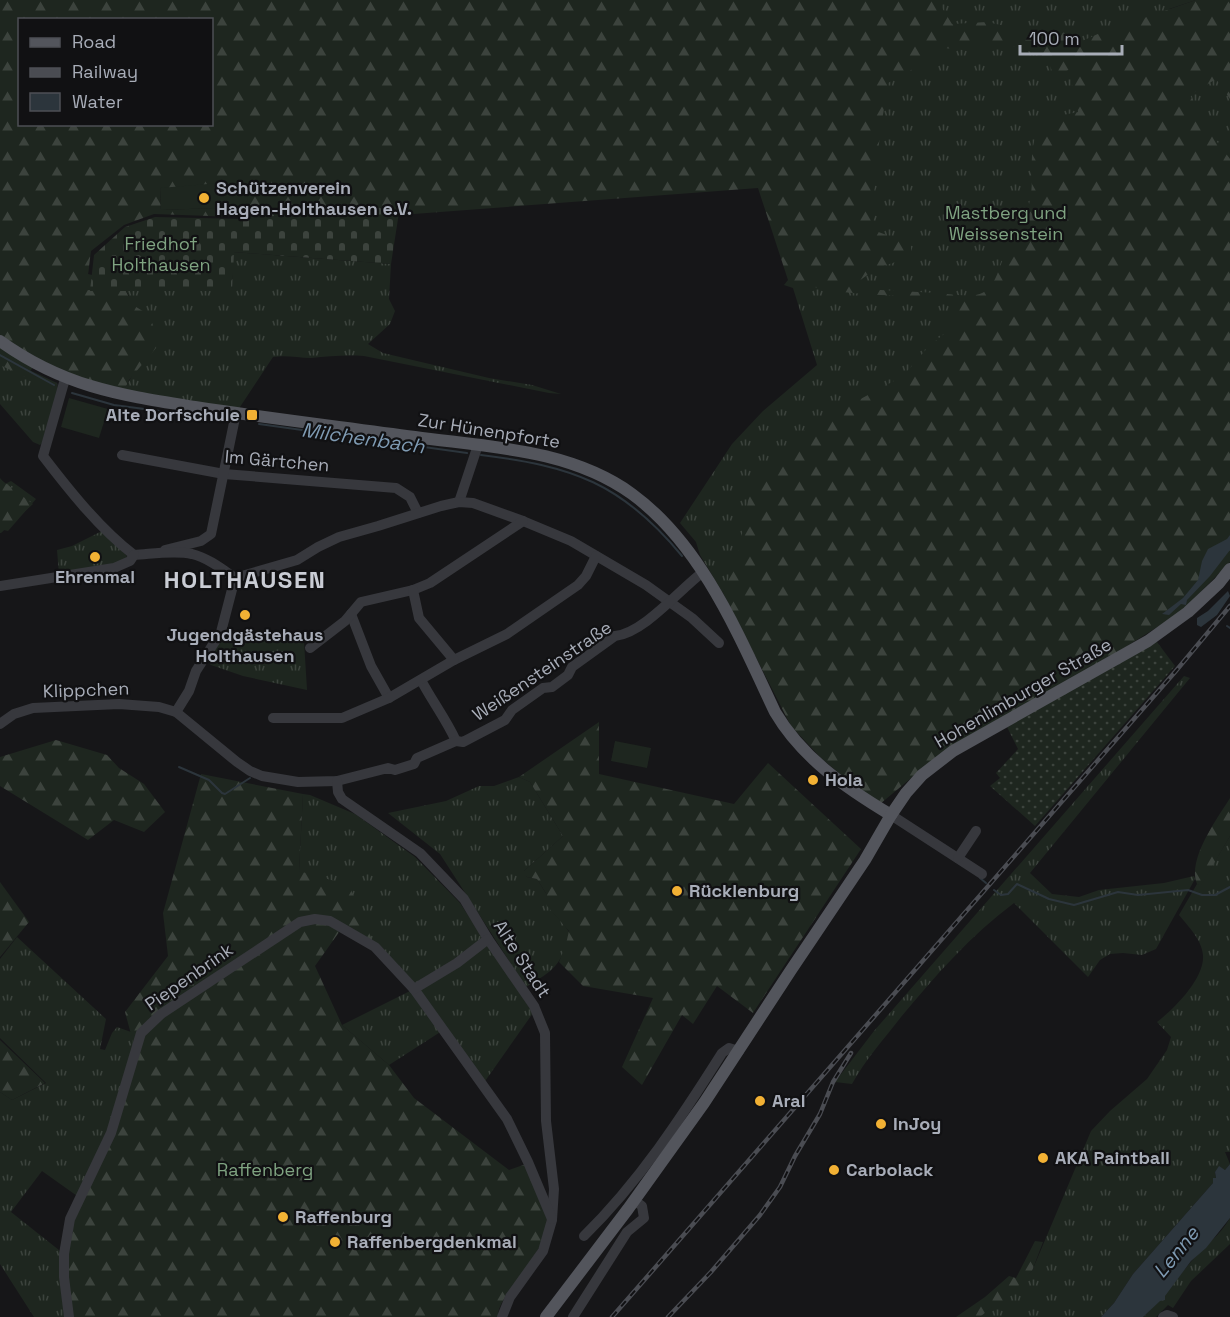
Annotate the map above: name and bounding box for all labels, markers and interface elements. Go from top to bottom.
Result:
legend [18,18,213,126]
scale bar [1020,18,1122,56]
text: 100 m [1029,27,1080,50]
text: Road [72,30,116,53]
text: Railway [72,60,138,83]
text: Water [72,90,123,113]
place label: Schützenverein Hagen-Holthausen e.V. [216,176,412,220]
marker: Schützenverein Hagen-Holthausen e.V. [197,191,211,205]
park label: Mastberg und Weissenstein [945,201,1067,245]
park label: Friedhof Holthausen [112,232,210,276]
place label: Alte Dorfschule [106,403,240,426]
marker: Alte Dorfschule [245,408,259,422]
street label: Zur Hünenpforte [416,408,562,453]
water label: Milchenbach [300,417,427,460]
street label: Im Gärtchen [224,444,330,477]
marker: Ehrenmal [88,550,102,564]
district label: HOLTHAUSEN [164,564,326,595]
place label: Ehrenmal [55,565,135,588]
marker: Jugendgästehaus Holthausen [238,608,252,622]
street label: Weißensteinstraße [468,615,616,726]
place label: Jugendgästehaus Holthausen [167,623,324,667]
street label: Hohenlimburger Straße [930,632,1115,753]
street label: Klippchen [42,676,130,703]
place label: Hola [825,768,864,791]
marker: Hola [806,773,820,787]
place label: Rücklenburg [689,879,799,902]
marker: Rücklenburg [670,884,684,898]
street label: Alte Stadt [489,915,556,1002]
street label: Piepenbrink [140,938,238,1015]
place label: Aral [772,1089,806,1112]
marker: Aral [753,1094,767,1108]
place label: InJoy [893,1112,941,1135]
marker: InJoy [874,1117,888,1131]
place label: AKA Paintball [1055,1146,1170,1169]
marker: AKA Paintball [1036,1151,1050,1165]
park label: Raffenberg [217,1158,313,1181]
place label: Carbolack [846,1158,933,1181]
marker: Carbolack [827,1163,841,1177]
place label: Raffenburg [295,1205,392,1228]
marker: Raffenburg [276,1210,290,1224]
water label: Lenne [1147,1220,1205,1283]
place label: Raffenbergdenkmal [347,1230,517,1253]
marker: Raffenbergdenkmal [328,1235,342,1249]

